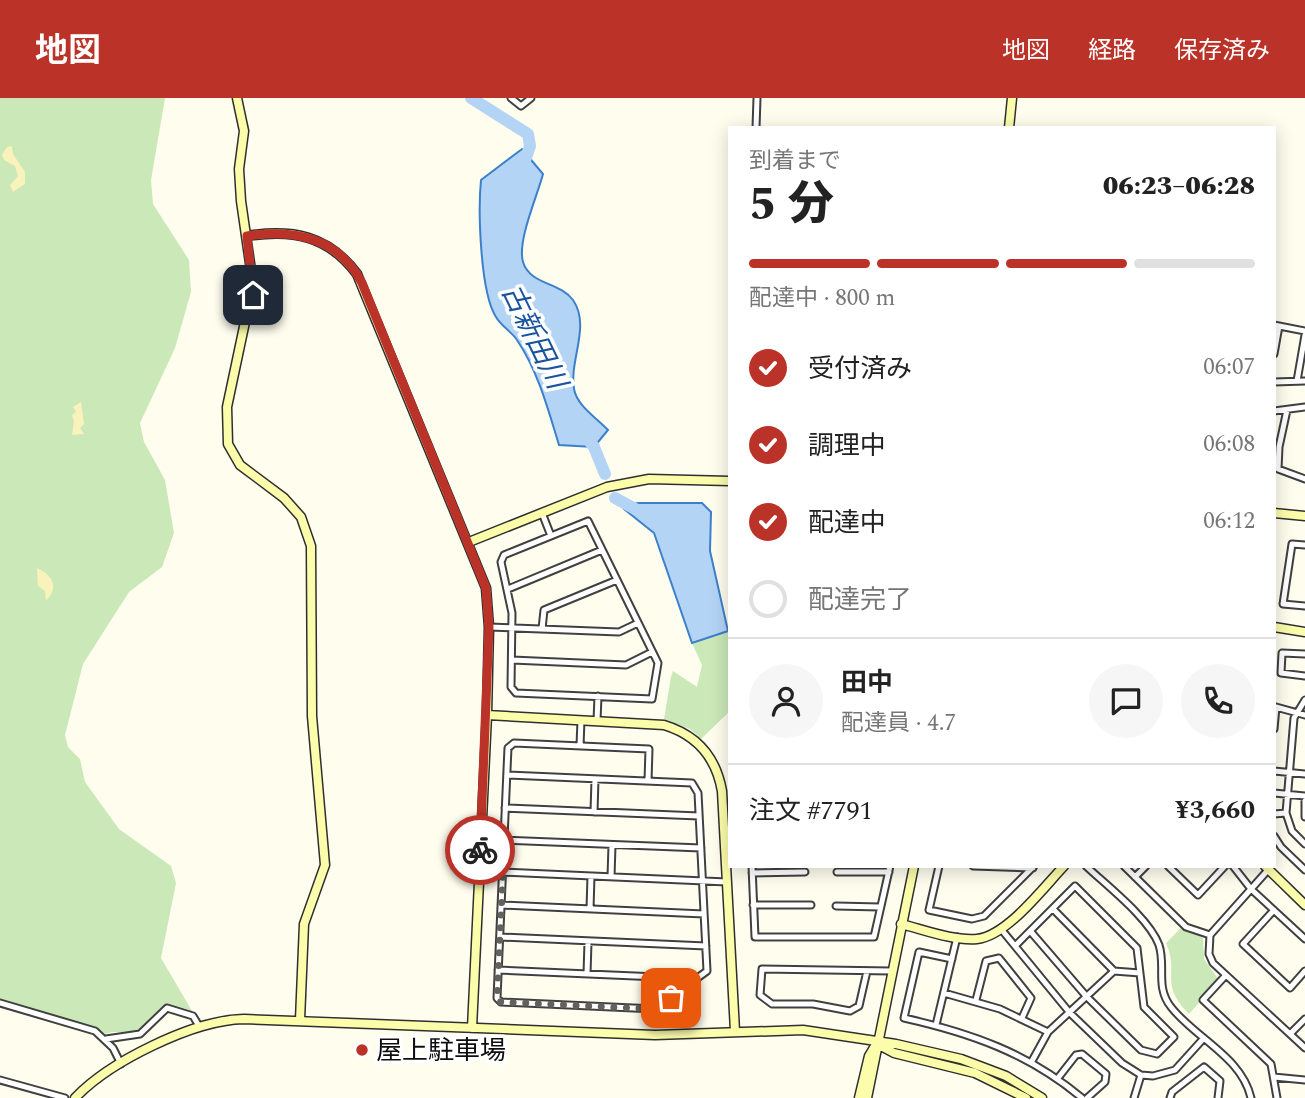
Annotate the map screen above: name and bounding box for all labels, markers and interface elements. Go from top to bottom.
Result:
text: 地図 [35,26,101,76]
text: 地図 [1002,33,1050,69]
text: 経路 [1088,33,1136,69]
text: 保存済み [1174,33,1270,69]
text: 到着まで [749,144,841,179]
text: 06:23–06:28 [1103,166,1255,206]
text: 5 分 [749,170,834,240]
pin [223,265,283,325]
icon: home [234,276,272,314]
water label: 古新田川 [490,277,579,399]
text: 配達中 · 800 m [749,281,895,316]
icon: check [749,349,787,387]
text: 受付済み [808,349,912,389]
text: 06:07 [1203,350,1255,385]
icon: check [749,426,787,464]
text: 調理中 [808,426,886,466]
text: 06:08 [1203,427,1255,462]
icon: check [749,503,787,541]
text: 配達中 [808,503,886,543]
text: 06:12 [1203,504,1255,539]
text: 配達完了 [808,580,912,620]
text: 田中 [841,663,893,703]
button: person [749,664,823,738]
button: chat [1089,664,1163,738]
button: phone [1181,664,1255,738]
text: 配達員 · 4.7 [841,706,956,741]
text: ¥3,660 [1175,790,1255,830]
text: 注文 #7791 [749,791,873,831]
courier [445,815,515,885]
icon: bike [461,831,499,869]
pin [641,968,701,1028]
icon: bag [652,979,690,1017]
place label: 屋上駐車場 [376,1031,506,1071]
marker: 屋上駐車場 [354,1042,370,1058]

